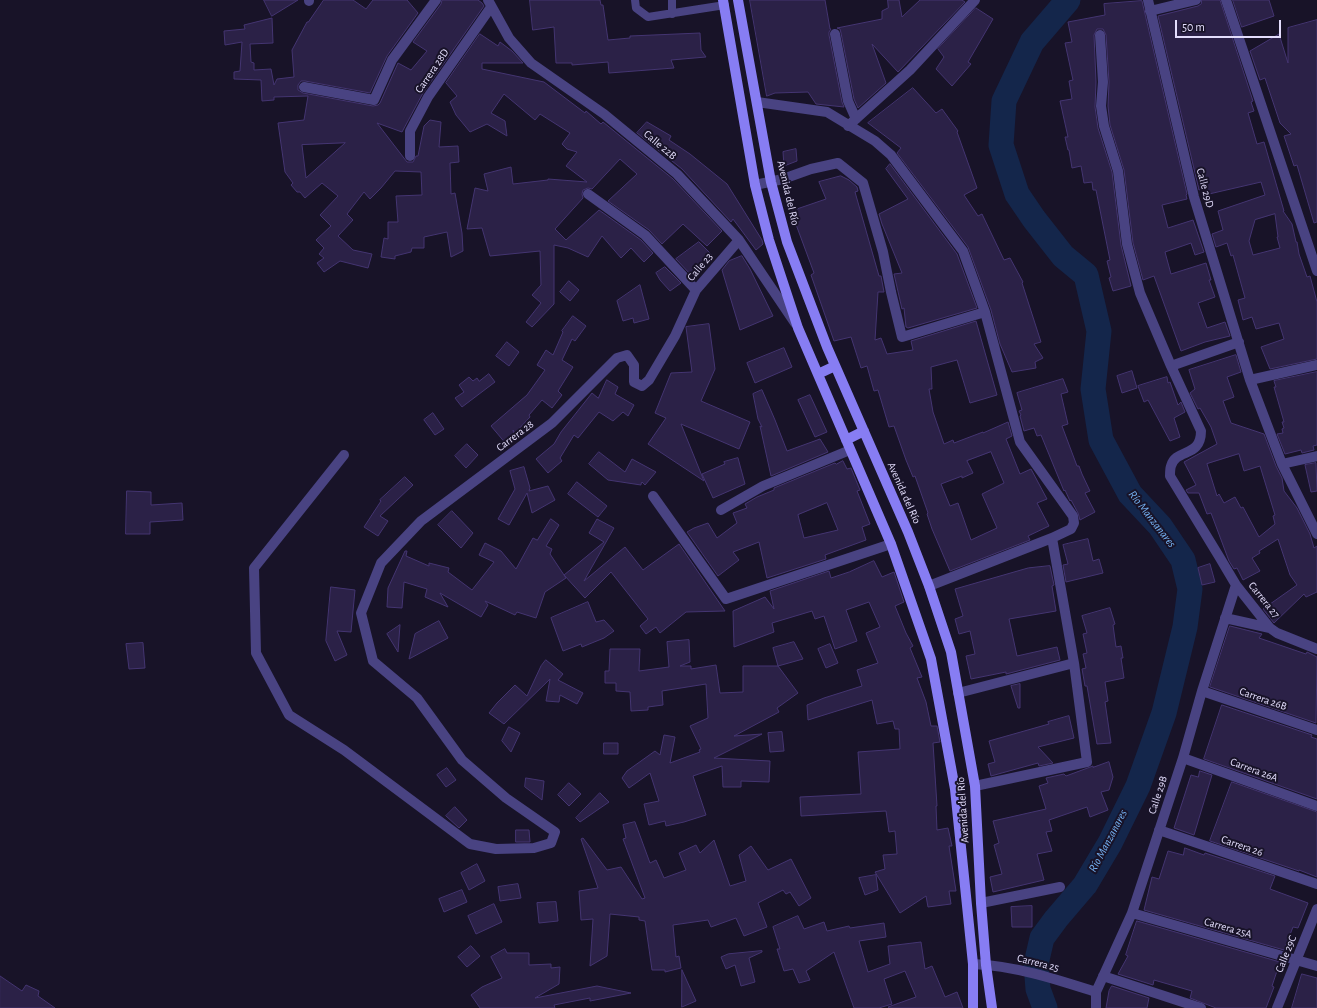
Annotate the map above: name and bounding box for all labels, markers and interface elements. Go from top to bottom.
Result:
scale bar [1177,12,1283,38]
text: 50 m [1182,21,1205,33]
street label: Carrera 28D [412,46,452,96]
street label: Calle 22B [641,127,679,163]
street label: Avenida del Río [774,159,802,227]
street label: Calle 29D [1193,167,1217,209]
street label: Calle 23 [684,250,716,284]
street label: Carrera 28 [494,418,536,454]
street label: Avenida del Río [885,460,923,526]
water label: Río Manzanares [1125,488,1179,550]
street label: Carrera 27 [1245,579,1283,621]
street label: Carrera 26B [1238,685,1288,713]
street label: Carrera 26A [1228,755,1280,785]
street label: Calle 29B [1146,774,1170,816]
street label: Avenida del Río [954,777,972,843]
water label: Río Manzanares [1086,807,1130,875]
street label: Carrera 26 [1219,833,1265,859]
street label: Carrera 25A [1203,915,1253,941]
street label: Calle 29C [1273,933,1299,975]
street label: Carrera 25 [1016,951,1060,975]

